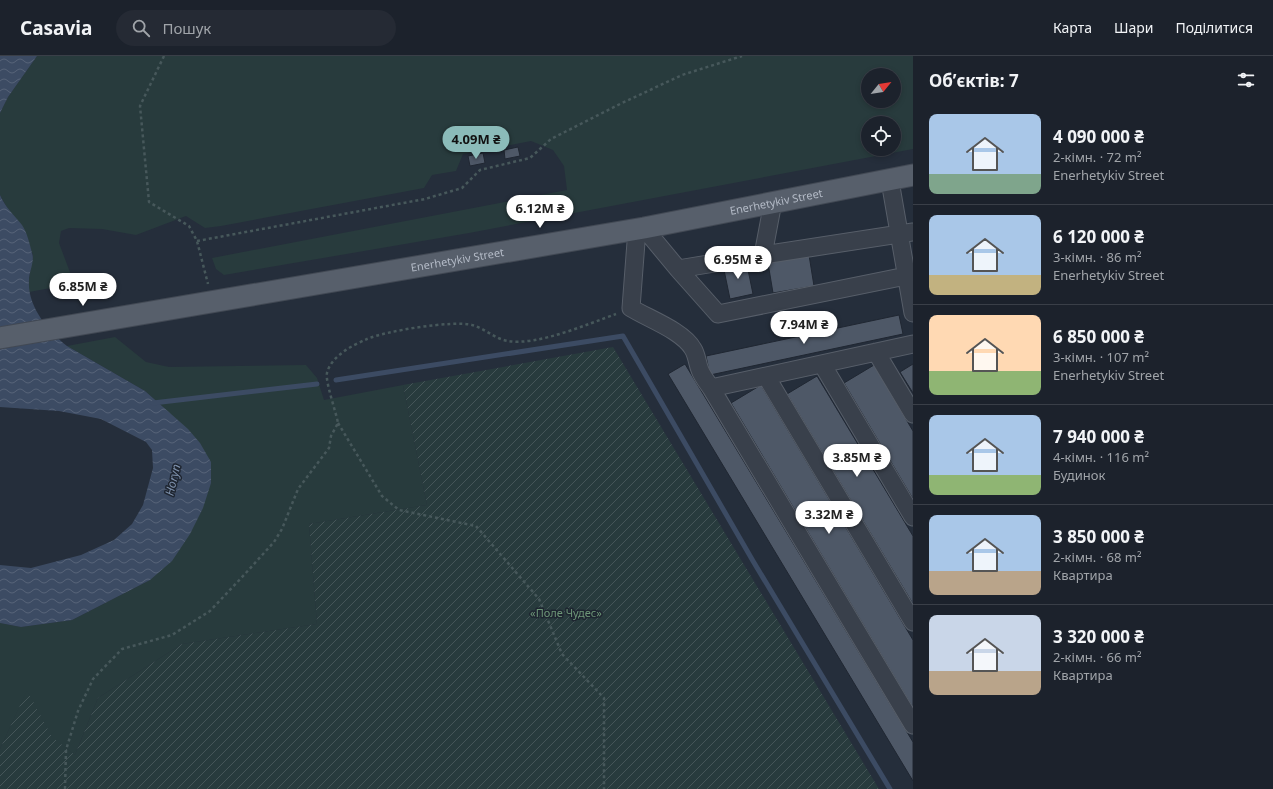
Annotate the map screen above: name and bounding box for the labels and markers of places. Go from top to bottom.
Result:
pin: 4.09M ₴ [439,126,513,160]
pin: 6.12M ₴ [503,195,577,229]
pin: 6.95M ₴ [701,246,775,280]
pin: 6.85M ₴ [46,273,120,307]
pin: 7.94M ₴ [767,311,841,345]
pin: 3.85M ₴ [820,444,894,478]
pin: 3.32M ₴ [792,501,866,535]

